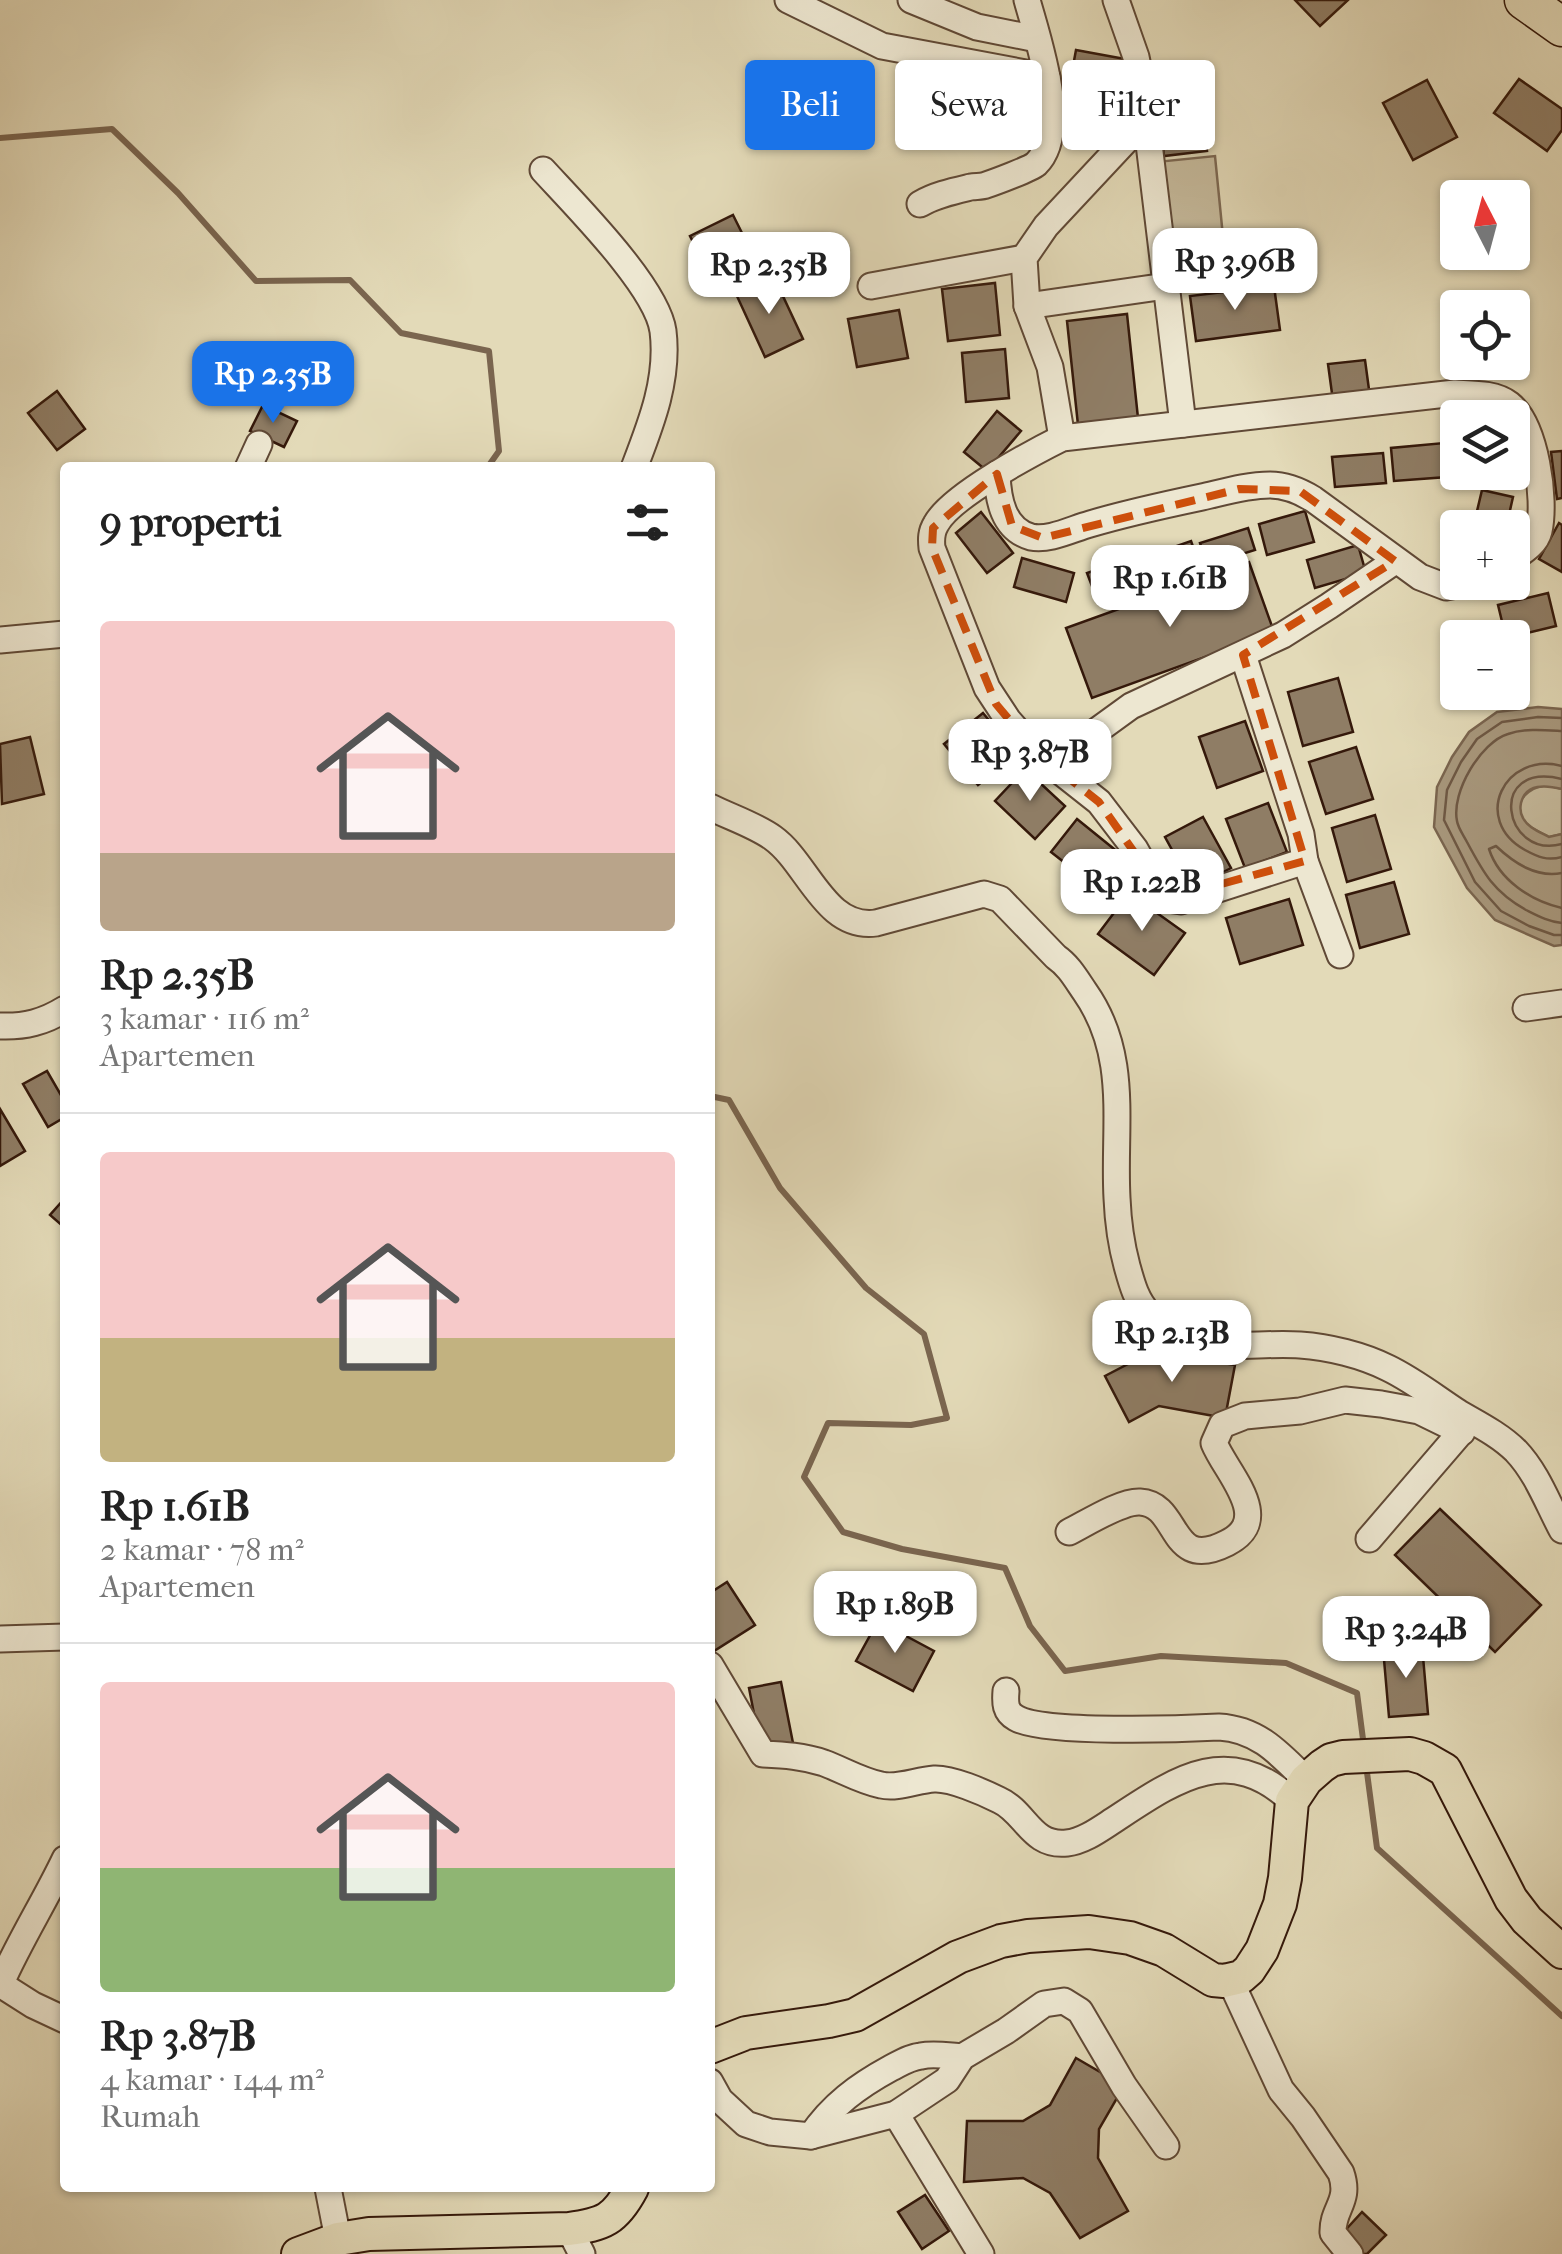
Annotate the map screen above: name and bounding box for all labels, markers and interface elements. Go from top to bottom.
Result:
chip: Beli [745,60,875,150]
chip: Sewa [895,60,1042,150]
chip: Filter [1062,60,1215,150]
north arrow [1440,180,1530,270]
map controls [1440,180,1530,710]
pin: Rp 3.96B [1132,228,1338,313]
pin: Rp 2.35B [666,232,872,317]
text: Rp 3.96B [1174,242,1296,279]
text: Rp 2.35B [710,246,828,283]
button: locate [1440,290,1530,380]
pin: Rp 2.35B [170,341,376,426]
text: Rp 2.35B [214,355,332,392]
button: layers [1440,400,1530,490]
icon: filters [620,495,675,550]
text: 9 properti [100,498,282,547]
button: + [1440,510,1530,600]
pin: Rp 1.61B [1067,545,1273,630]
text: Rp 1.61B [1113,559,1227,596]
button: − [1440,620,1530,710]
icon: home [298,686,478,866]
pin: Rp 3.87B [927,719,1133,804]
text: Rp 3.87B [970,733,1090,770]
pin: Rp 1.22B [1039,849,1245,934]
text: Rp 1.22B [1083,863,1201,900]
text: Rp 2.35B [100,951,255,1000]
text: 3 kamar · 116 m² [100,1000,309,1037]
text: Apartemen [100,1037,255,1074]
icon: home [298,1217,478,1397]
pin: Rp 2.13B [1069,1300,1275,1385]
text: Rp 2.13B [1114,1314,1230,1351]
text: Rp 1.61B [100,1482,250,1531]
text: 2 kamar · 78 m² [100,1531,304,1568]
text: Apartemen [100,1568,255,1605]
pin: Rp 1.89B [792,1571,998,1656]
text: Rp 1.89B [836,1585,954,1622]
pin: Rp 3.24B [1303,1596,1509,1681]
text: Rp 3.24B [1345,1610,1467,1647]
icon: home [298,1747,478,1927]
text: Rp 3.87B [100,2012,256,2061]
text: 4 kamar · 144 m² [100,2061,324,2098]
text: Rumah [100,2098,200,2135]

